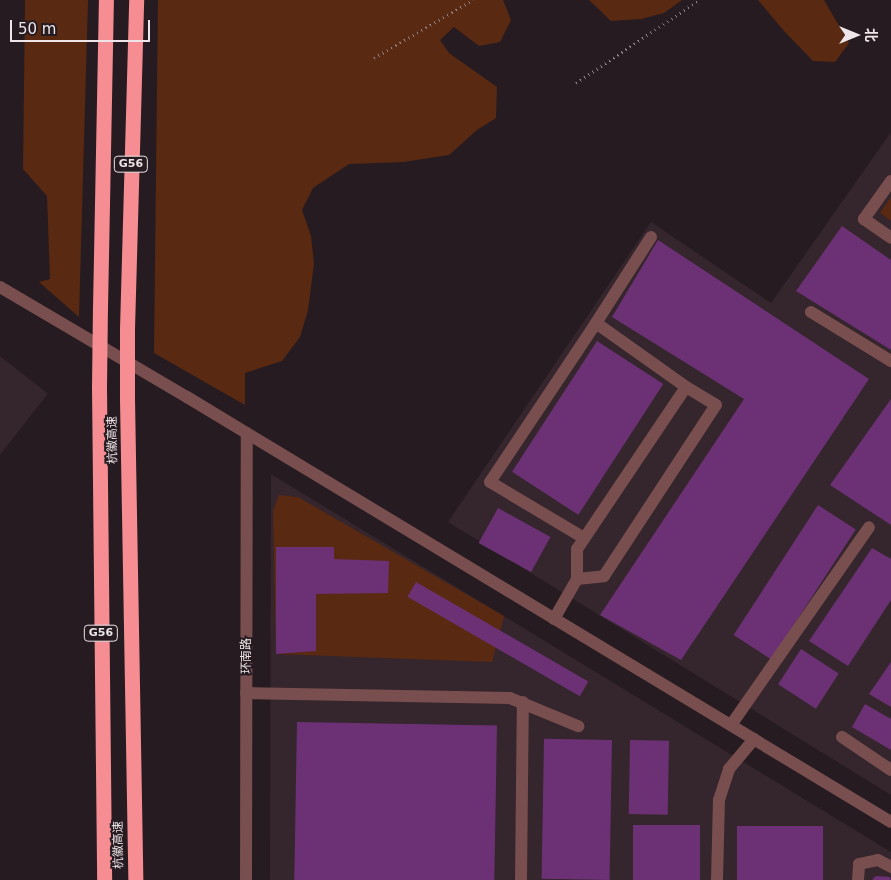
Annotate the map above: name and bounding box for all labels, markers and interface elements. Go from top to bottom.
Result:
scale bar [12,10,152,42]
north arrow [831,10,881,60]
text: 50 m [18,20,56,38]
text: 北 [863,28,879,42]
road number: G56 [114,156,148,172]
street label: 杭徽高速 [105,416,121,464]
road number: G56 [84,624,118,641]
street label: 环南路 [240,638,254,674]
street label: 杭徽高速 [111,821,127,869]

